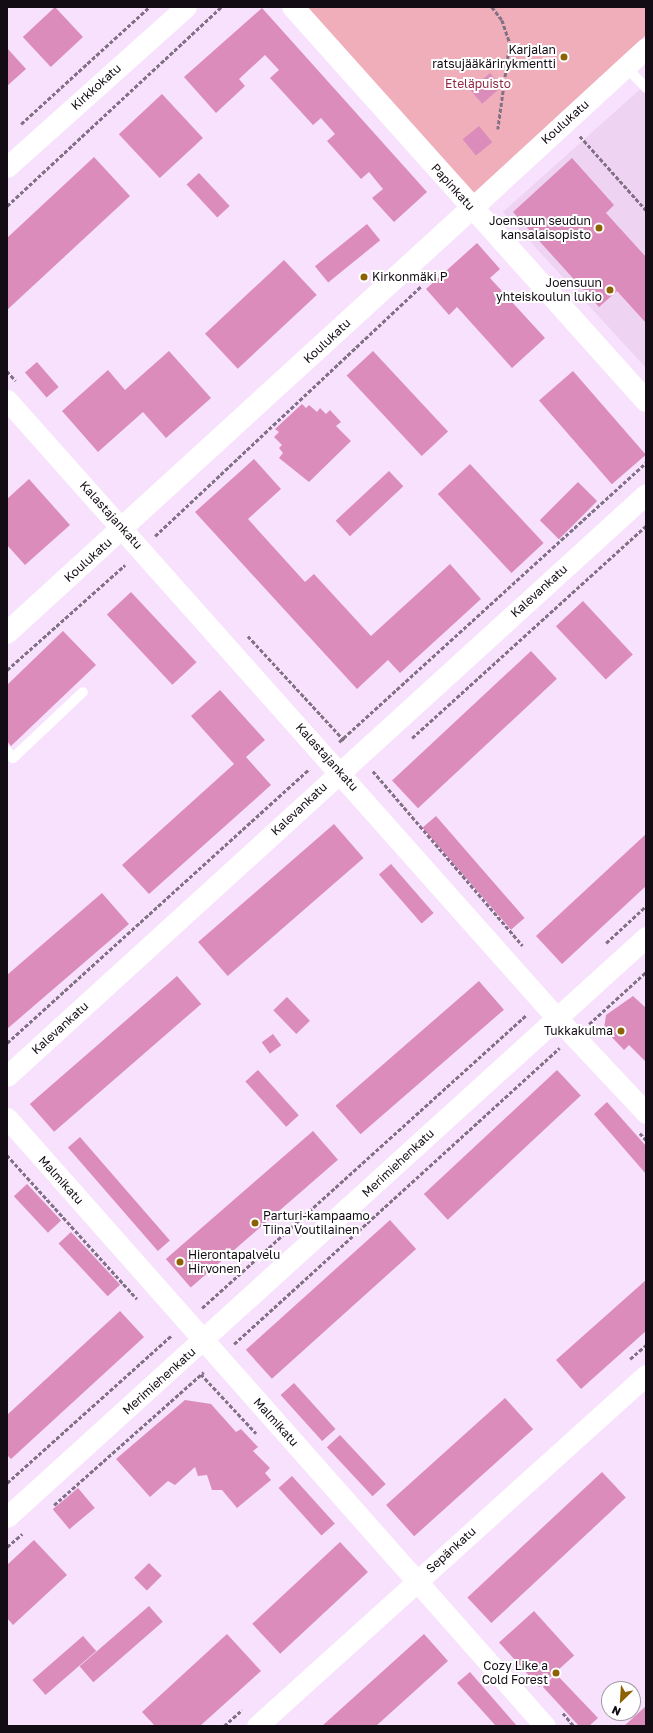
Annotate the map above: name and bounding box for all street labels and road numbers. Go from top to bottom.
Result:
street label: Kirkkokatu [68,61,124,113]
street label: Koulukatu [538,97,592,147]
street label: Papinkatu [428,161,478,213]
street label: Koulukatu [301,316,353,366]
street label: Kalastajankatu [77,478,145,552]
street label: Koulukatu [61,535,115,585]
street label: Kalevankatu [508,562,570,620]
street label: Kalastajankatu [293,720,361,794]
street label: Kalevankatu [268,779,330,839]
street label: Kalevankatu [29,999,91,1057]
street label: Merimiehenkatu [359,1126,437,1200]
street label: Malmikatu [36,1153,86,1207]
street label: Merimiehenkatu [120,1345,198,1417]
street label: Malmikatu [251,1395,301,1449]
street label: Sepänkatu [423,1524,479,1576]

